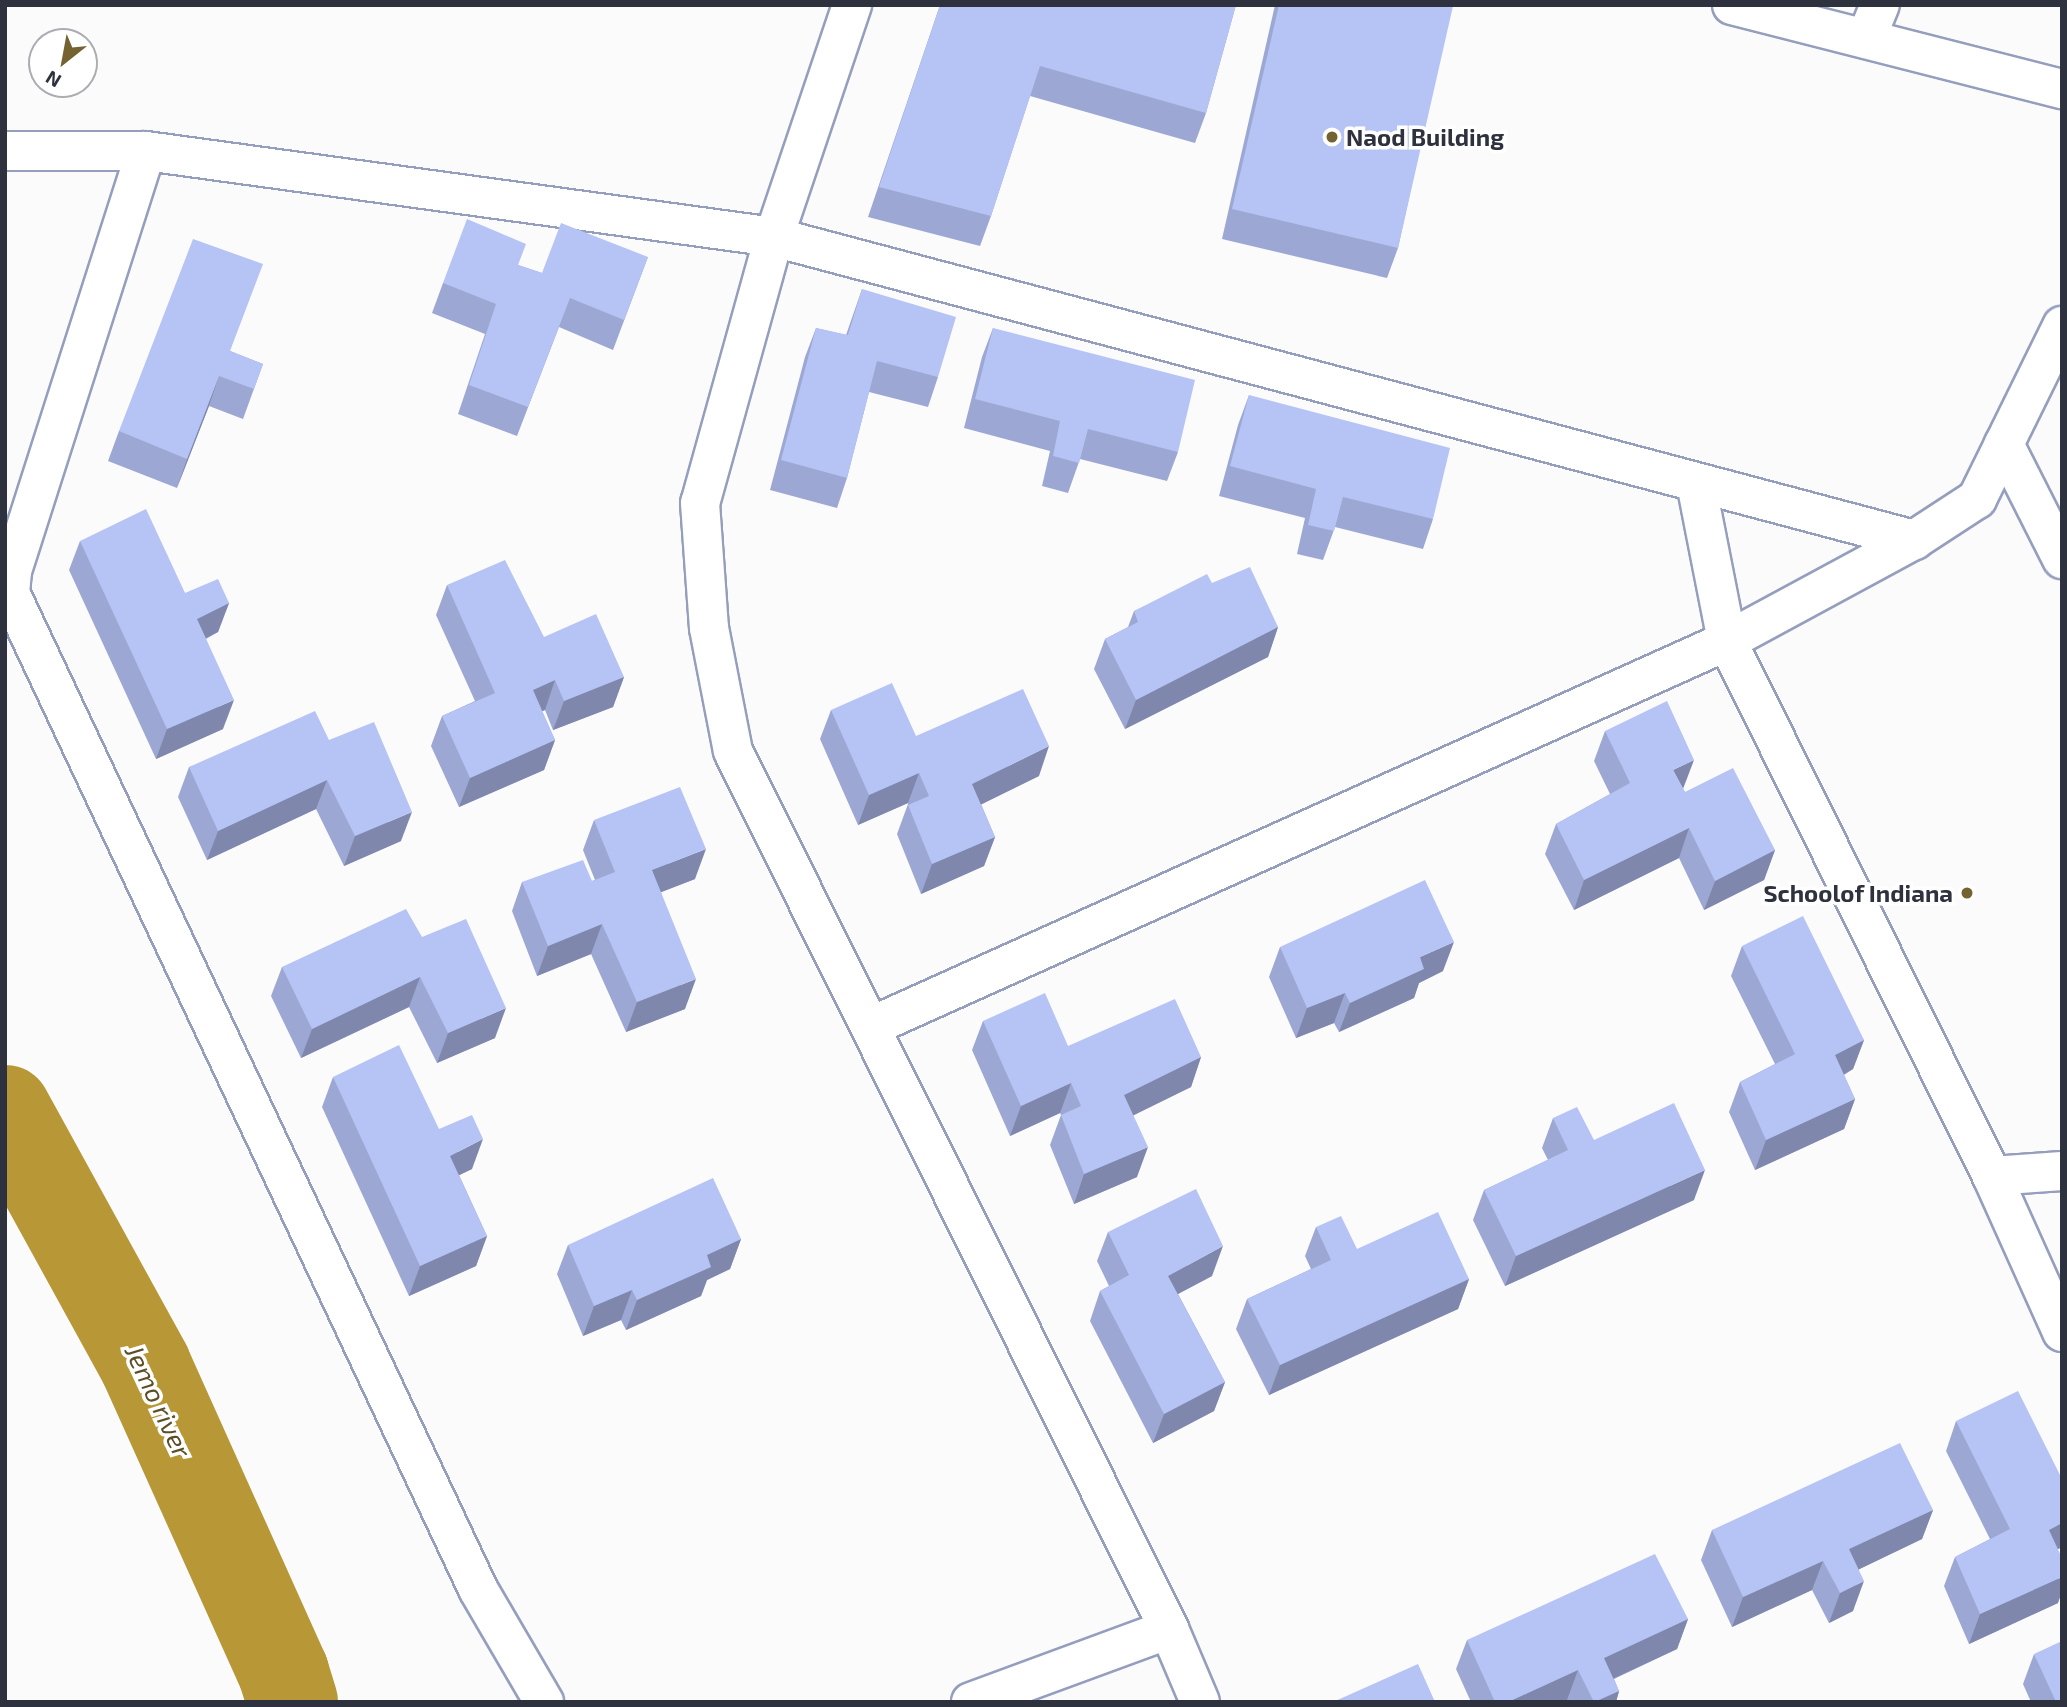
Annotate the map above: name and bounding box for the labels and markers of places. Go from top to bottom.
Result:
place label: Naod Building [1346,123,1504,151]
marker: Naod Building [1324,129,1340,145]
place label: Schoolof Indiana [1763,879,1953,907]
marker: Schoolof Indiana [1959,885,1975,901]

